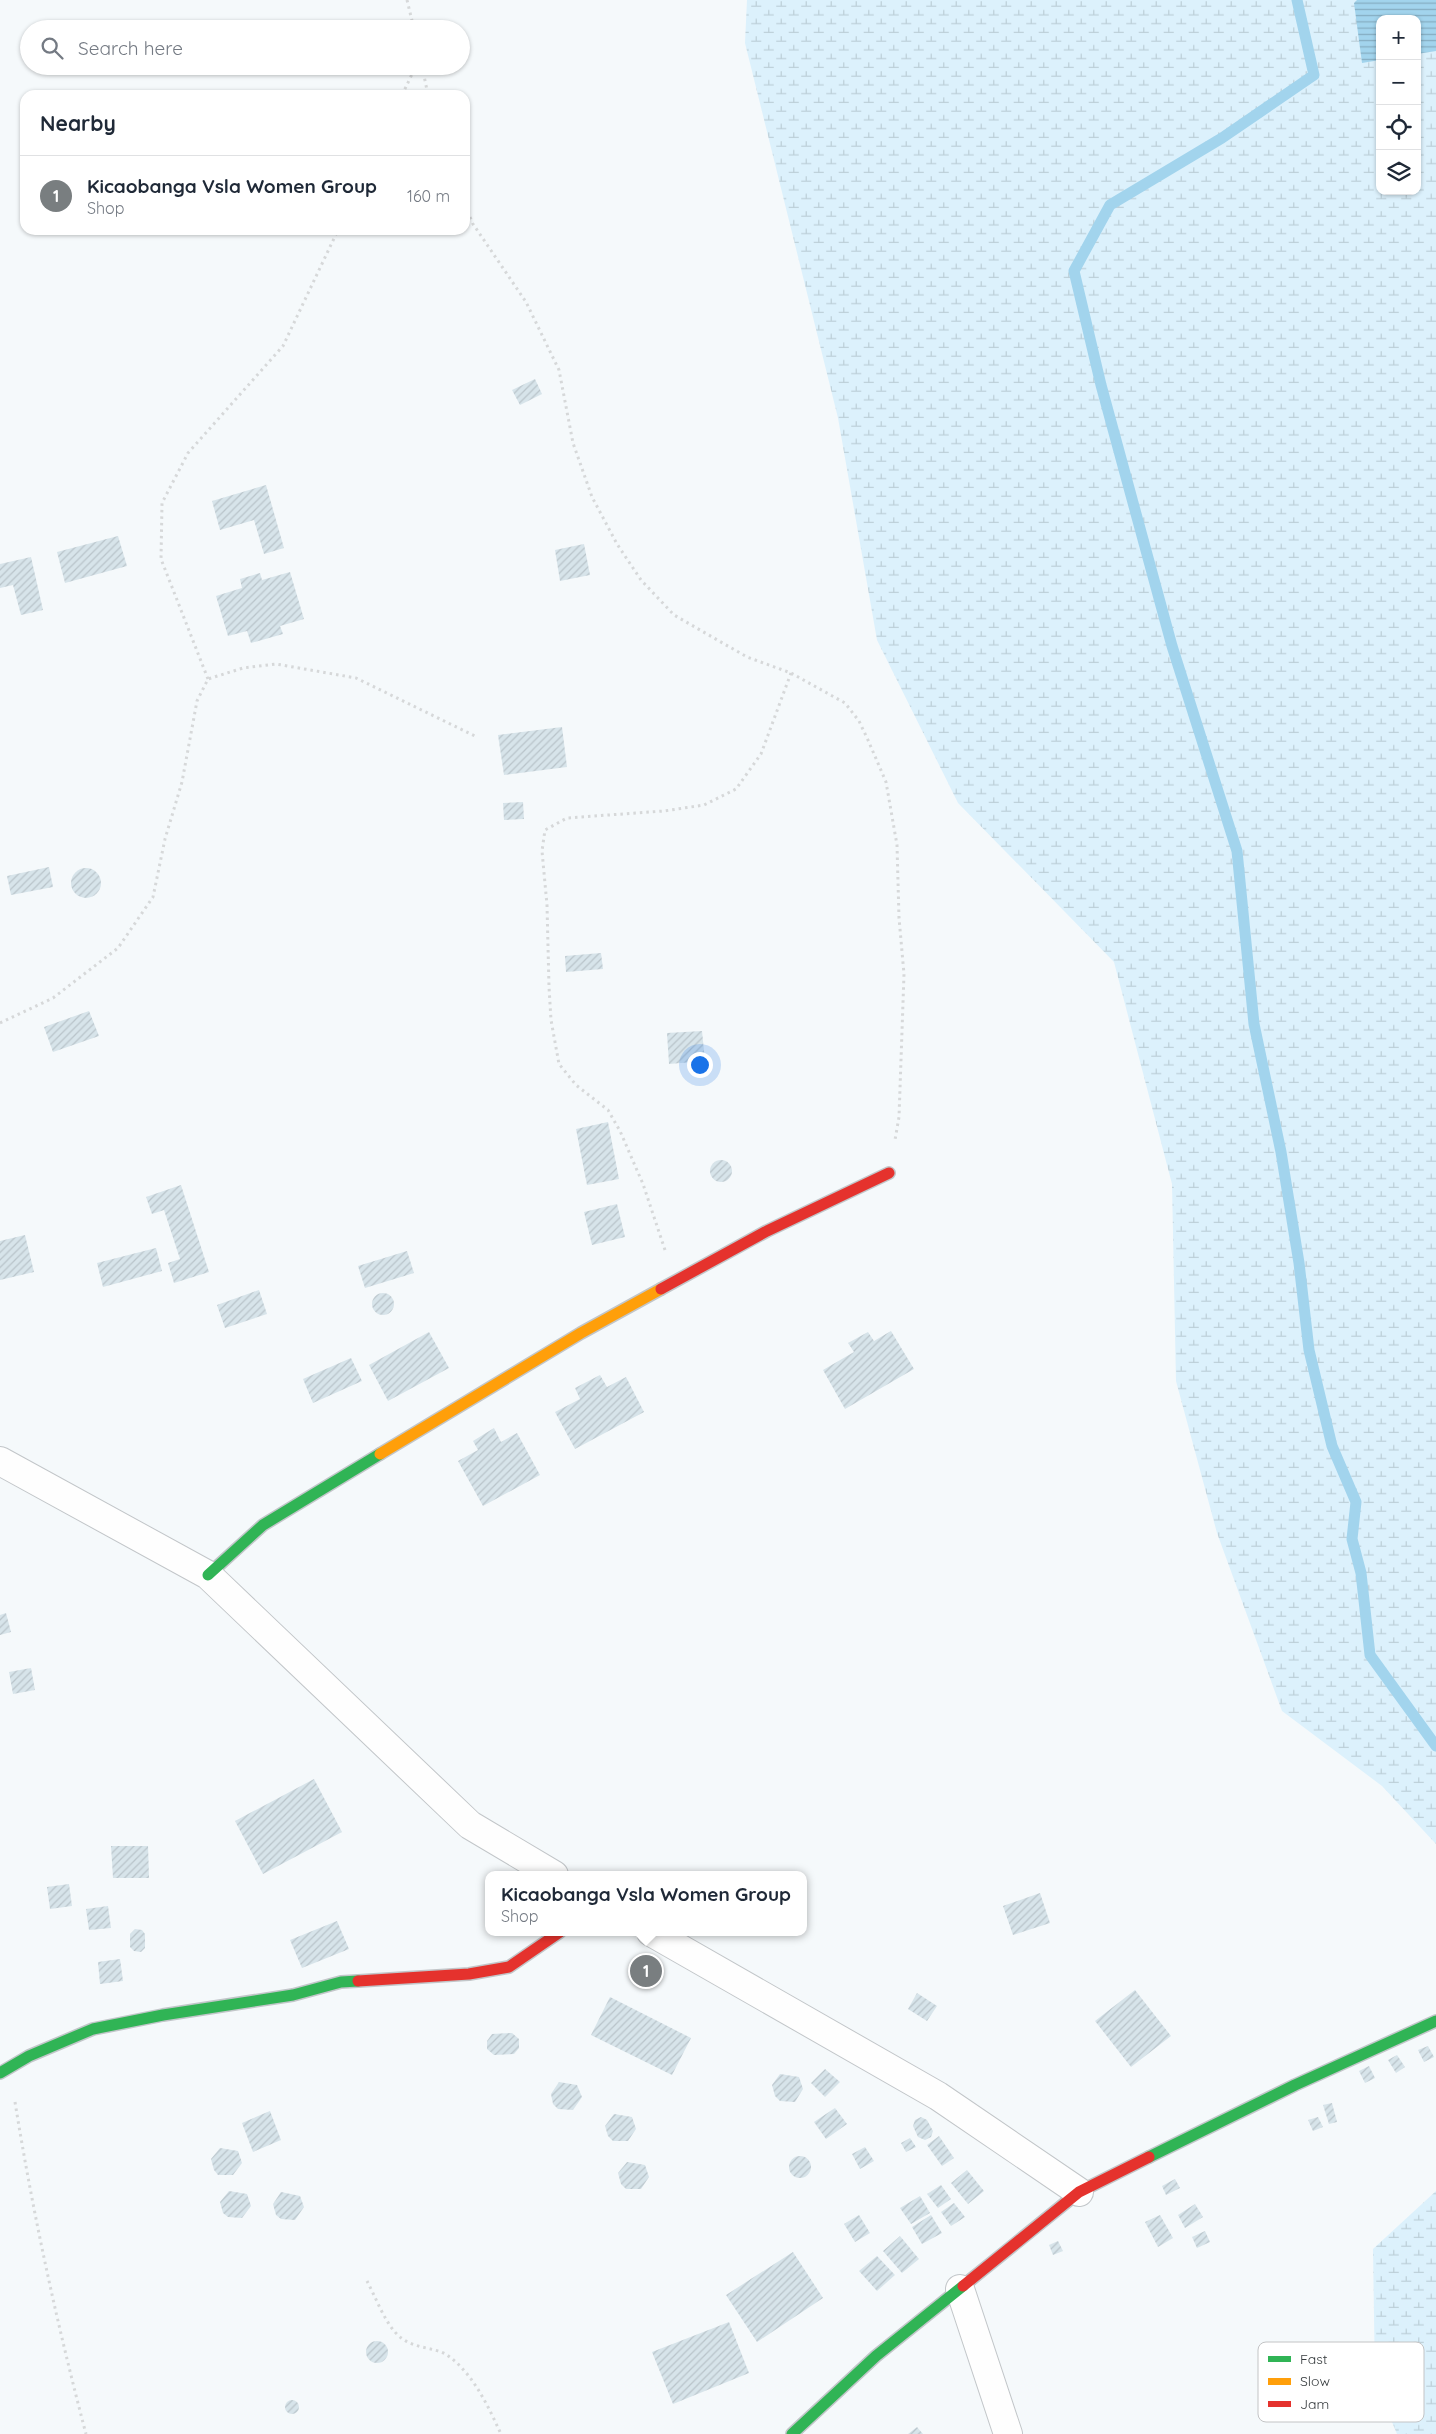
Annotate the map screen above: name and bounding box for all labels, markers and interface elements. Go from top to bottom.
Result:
map controls [1376,15,1421,195]
button: + [1376,15,1421,60]
search box [20,20,470,75]
icon: search [38,34,66,62]
text: Search here [78,36,183,60]
button: − [1376,60,1421,105]
button: locate [1376,105,1421,150]
text: Nearby [40,110,116,136]
button: layers [1376,150,1421,195]
text: Kicaobanga Vsla Women Group [87,174,377,198]
text: 1 [53,186,59,206]
text: 160 m [407,186,450,206]
text: Shop [87,198,124,218]
your location [687,1052,713,1078]
popup [485,1871,807,1936]
text: Kicaobanga Vsla Women Group [501,1882,791,1906]
text: Shop [501,1906,538,1926]
pin: 1 [630,1952,662,1990]
legend [1258,2342,1424,2422]
text: Fast [1300,2350,1328,2368]
text: Slow [1300,2372,1330,2390]
text: Jam [1300,2395,1329,2413]

